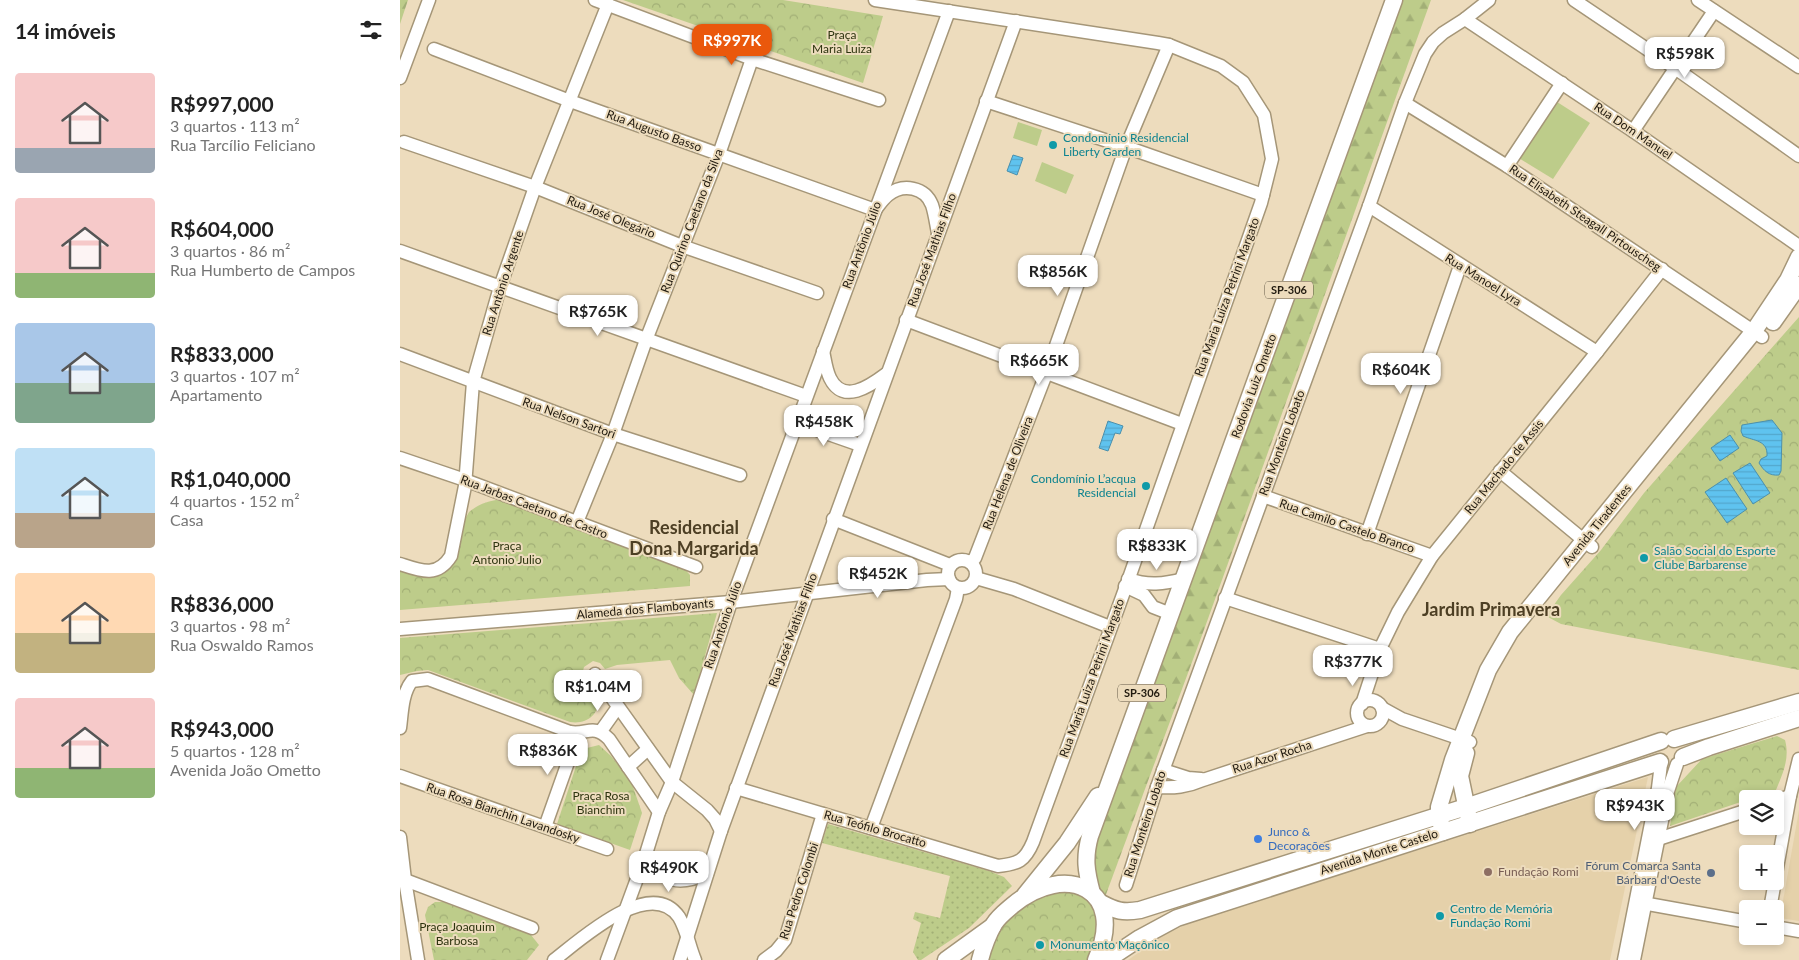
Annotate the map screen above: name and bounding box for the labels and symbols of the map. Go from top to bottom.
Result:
pin: R$997K [691,23,773,66]
park label: Praça Maria Luiza [812,27,872,56]
pin: R$598K [1644,36,1726,79]
street label: Rua Dom Manuel [1591,99,1675,162]
street label: Rua Augusto Basso [604,106,704,155]
place label: Condomínio Residencial Liberty Garden [1063,130,1189,159]
marker: Condomínio Residencial Liberty Garden [1047,139,1059,151]
street label: Rua Quirino Caetano da Silva [657,147,726,295]
street label: Rua Elisabeth Steagall Pirtouscheg [1506,161,1664,274]
street label: Rua José Mathias Filho [904,191,959,309]
street label: Rua José Olegário [565,192,658,241]
street label: Rua Antônio Júlio [839,199,884,290]
street label: Rua Maria Luiza Petrini Margato [1191,215,1262,378]
street label: Rua Antônio Argente [478,228,527,337]
street label: Rua Manoel Lyra [1442,250,1524,309]
pin: R$856K [1017,254,1099,297]
road number: SP-306 [1265,282,1313,298]
pin: R$765K [557,294,639,337]
street label: Rodovia Luiz Ometto [1228,331,1279,440]
pin: R$665K [998,344,1080,386]
pin: R$604K [1360,352,1442,395]
street label: Rua Monteiro Lobato [1255,388,1308,498]
street label: Rua Nelson Sartori [521,394,618,441]
pin: R$458K [783,404,865,447]
street label: Rua Helena de Oliveira [979,414,1036,532]
street label: Rua Machado de Assis [1461,416,1546,517]
place label: Condomínio L’acqua Residencial [1031,471,1136,500]
street label: Rua Jarbas Caetano de Castro [458,472,610,542]
marker: Condomínio L’acqua Residencial [1140,480,1152,492]
street label: Avenida Tiradentes [1559,481,1634,569]
street label: Rua Camilo Castelo Branco [1278,495,1417,556]
district label: Residencial Dona Margarida [629,516,759,559]
pin: R$833K [1116,528,1198,571]
park label: Praça Antonio Julio [472,538,542,567]
place label: Salão Social do Esporte Clube Barbarense [1654,543,1776,572]
marker: Salão Social do Esporte Clube Barbarense [1638,552,1650,564]
pin: R$452K [837,556,919,599]
street label: Rua José Mathias Filho [765,571,820,689]
street label: Rua Antônio Júlio [701,579,745,671]
street label: Alameda dos Flamboyants [576,595,714,622]
street label: Rua Maria Luiza Petrini Margato [1056,596,1127,759]
district label: Jardim Primavera [1422,598,1560,620]
pin: R$377K [1312,644,1394,687]
pin: R$1.04M [552,670,644,712]
road number: SP-306 [1118,684,1166,701]
pin: R$836K [507,734,589,776]
street label: Rua Azor Rocha [1230,737,1313,776]
street label: Rua Monteiro Lobato [1120,769,1169,879]
street label: Rua Rosa Bianchin Lavandosky [425,779,583,846]
park label: Praça Rosa Bianchim [572,788,630,817]
pin: R$943K [1594,788,1676,831]
street label: Rua Teófilo Brocatto [822,807,928,850]
place label: Junco & Decorações [1268,824,1330,853]
street label: Avenida Monte Castelo [1318,825,1440,878]
marker: Junco & Decorações [1252,833,1264,845]
street label: Rua Pedro Colombi [776,841,821,941]
pin: R$490K [628,850,710,893]
place label: Fórum Comarca Santa Bárbara d'Oeste [1585,858,1701,887]
place label: Fundação Romi [1498,864,1579,879]
marker: Fundação Romi [1482,866,1494,878]
marker: Fórum Comarca Santa Bárbara d'Oeste [1705,867,1717,879]
place label: Centro de Memória Fundação Romi [1450,901,1552,930]
marker: Centro de Memória Fundação Romi [1434,910,1446,922]
park label: Praça Joaquim Barbosa [419,919,495,948]
place label: Monumento Maçônico [1050,937,1170,952]
marker: Monumento Maçônico [1034,939,1046,951]

